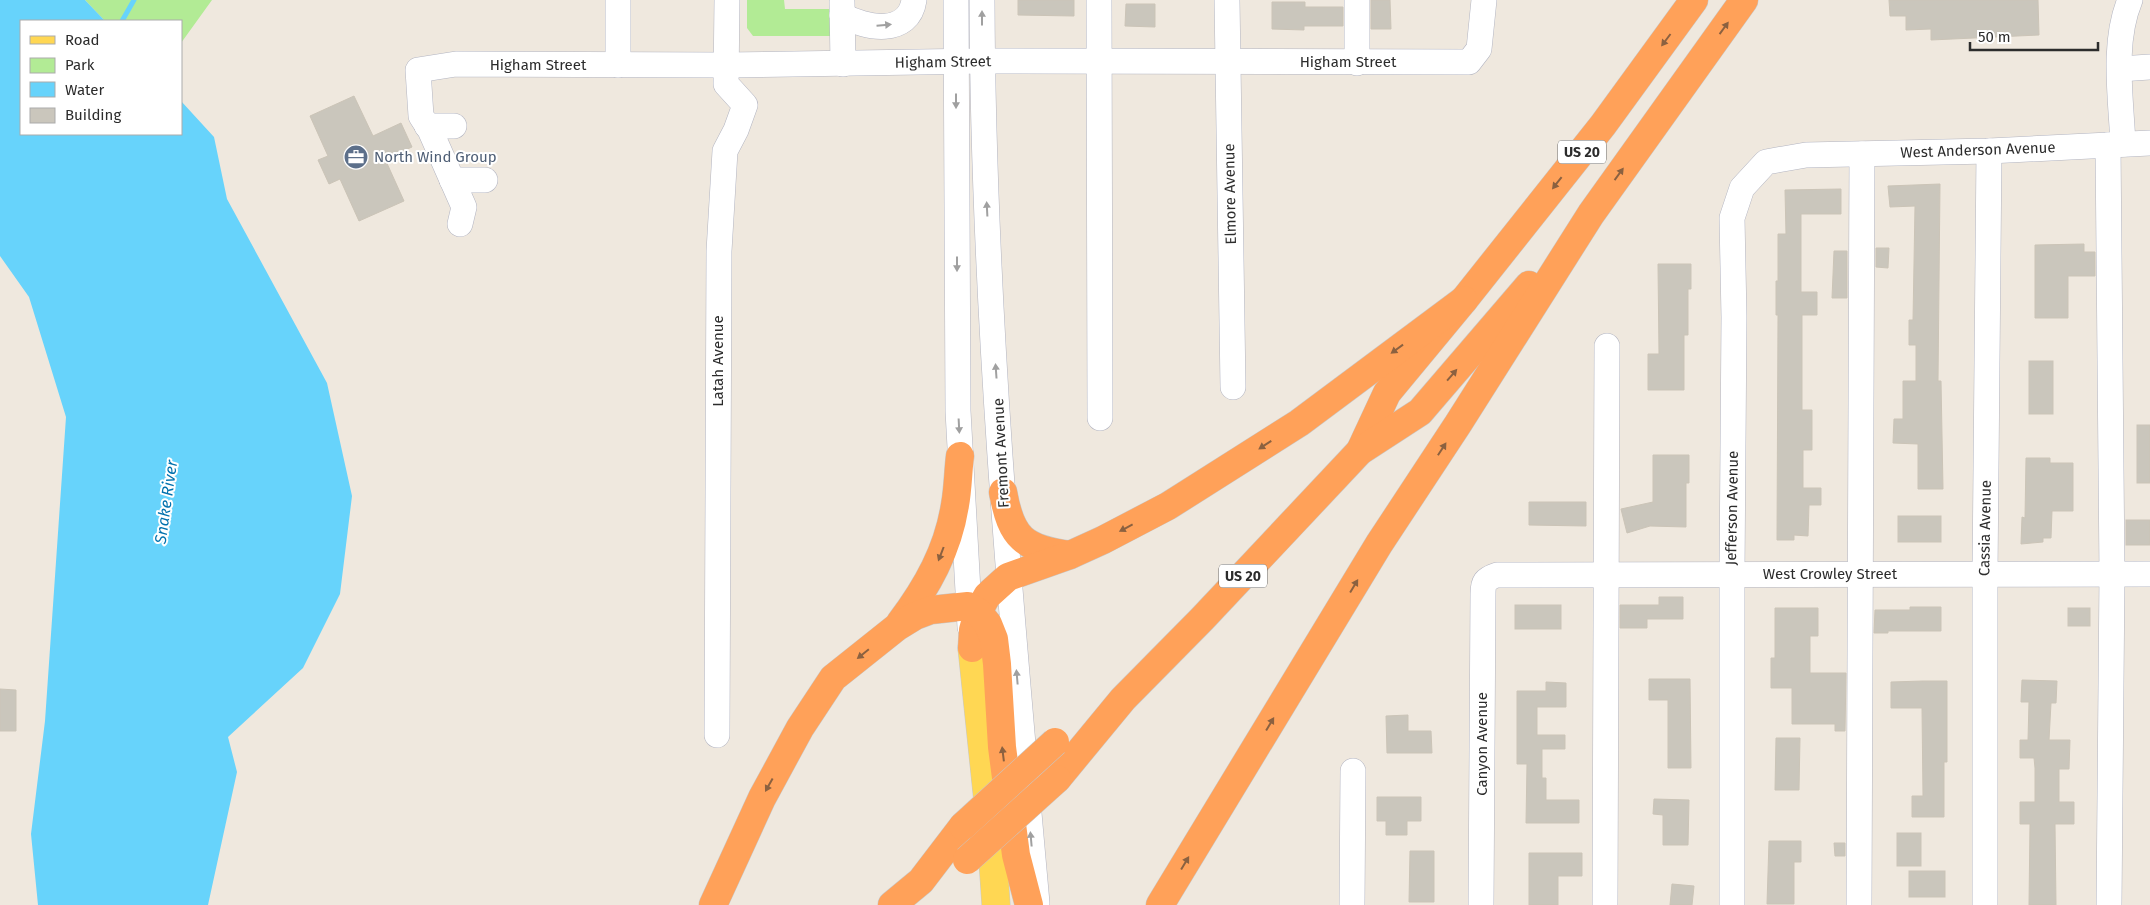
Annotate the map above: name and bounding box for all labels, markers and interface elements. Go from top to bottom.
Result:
one-way arrow [978,10,986,26]
legend [20,20,182,135]
scale bar [1970,20,2098,52]
one-way arrow [877,21,893,29]
one-way arrow [1719,21,1729,35]
text: 50 m [1978,28,2011,46]
text: Road [65,31,100,49]
one-way arrow [1661,33,1671,47]
street label: Higham Street [894,52,992,72]
street label: Higham Street [1300,53,1397,71]
text: Park [65,56,95,74]
street label: Higham Street [490,56,587,74]
text: Water [65,81,104,99]
one-way arrow [952,93,960,109]
text: Building [65,106,121,124]
street label: West Anderson Avenue [1900,138,2056,162]
road number: US 20 [1558,140,1606,163]
street label: Elmore Avenue [1220,143,1240,245]
office icon: North Wind Group [343,144,369,170]
place label: North Wind Group [374,148,497,166]
one-way arrow [1614,167,1624,181]
one-way arrow [1552,176,1563,189]
one-way arrow [983,200,991,216]
one-way arrow [953,256,961,272]
street label: Latah Avenue [709,315,727,407]
one-way arrow [1391,344,1404,355]
one-way arrow [991,363,999,379]
one-way arrow [1446,369,1457,381]
street label: Fremont Avenue [989,398,1013,508]
one-way arrow [955,418,963,434]
one-way arrow [1258,440,1272,450]
one-way arrow [1437,442,1447,456]
street label: Jefferson Avenue [1722,450,1742,566]
water label: Snake River [151,458,181,546]
street label: Cassia Avenue [1975,480,1995,576]
one-way arrow [1119,524,1133,532]
one-way arrow [937,547,944,562]
road number: US 20 [1219,564,1267,588]
street label: West Crowley Street [1763,565,1898,583]
one-way arrow [1349,579,1359,592]
one-way arrow [857,649,870,660]
one-way arrow [1013,669,1021,685]
street label: Canyon Avenue [1473,692,1491,796]
one-way arrow [1265,718,1274,731]
one-way arrow [998,746,1006,762]
one-way arrow [765,777,773,792]
one-way arrow [1027,831,1035,847]
one-way arrow [1181,857,1190,870]

